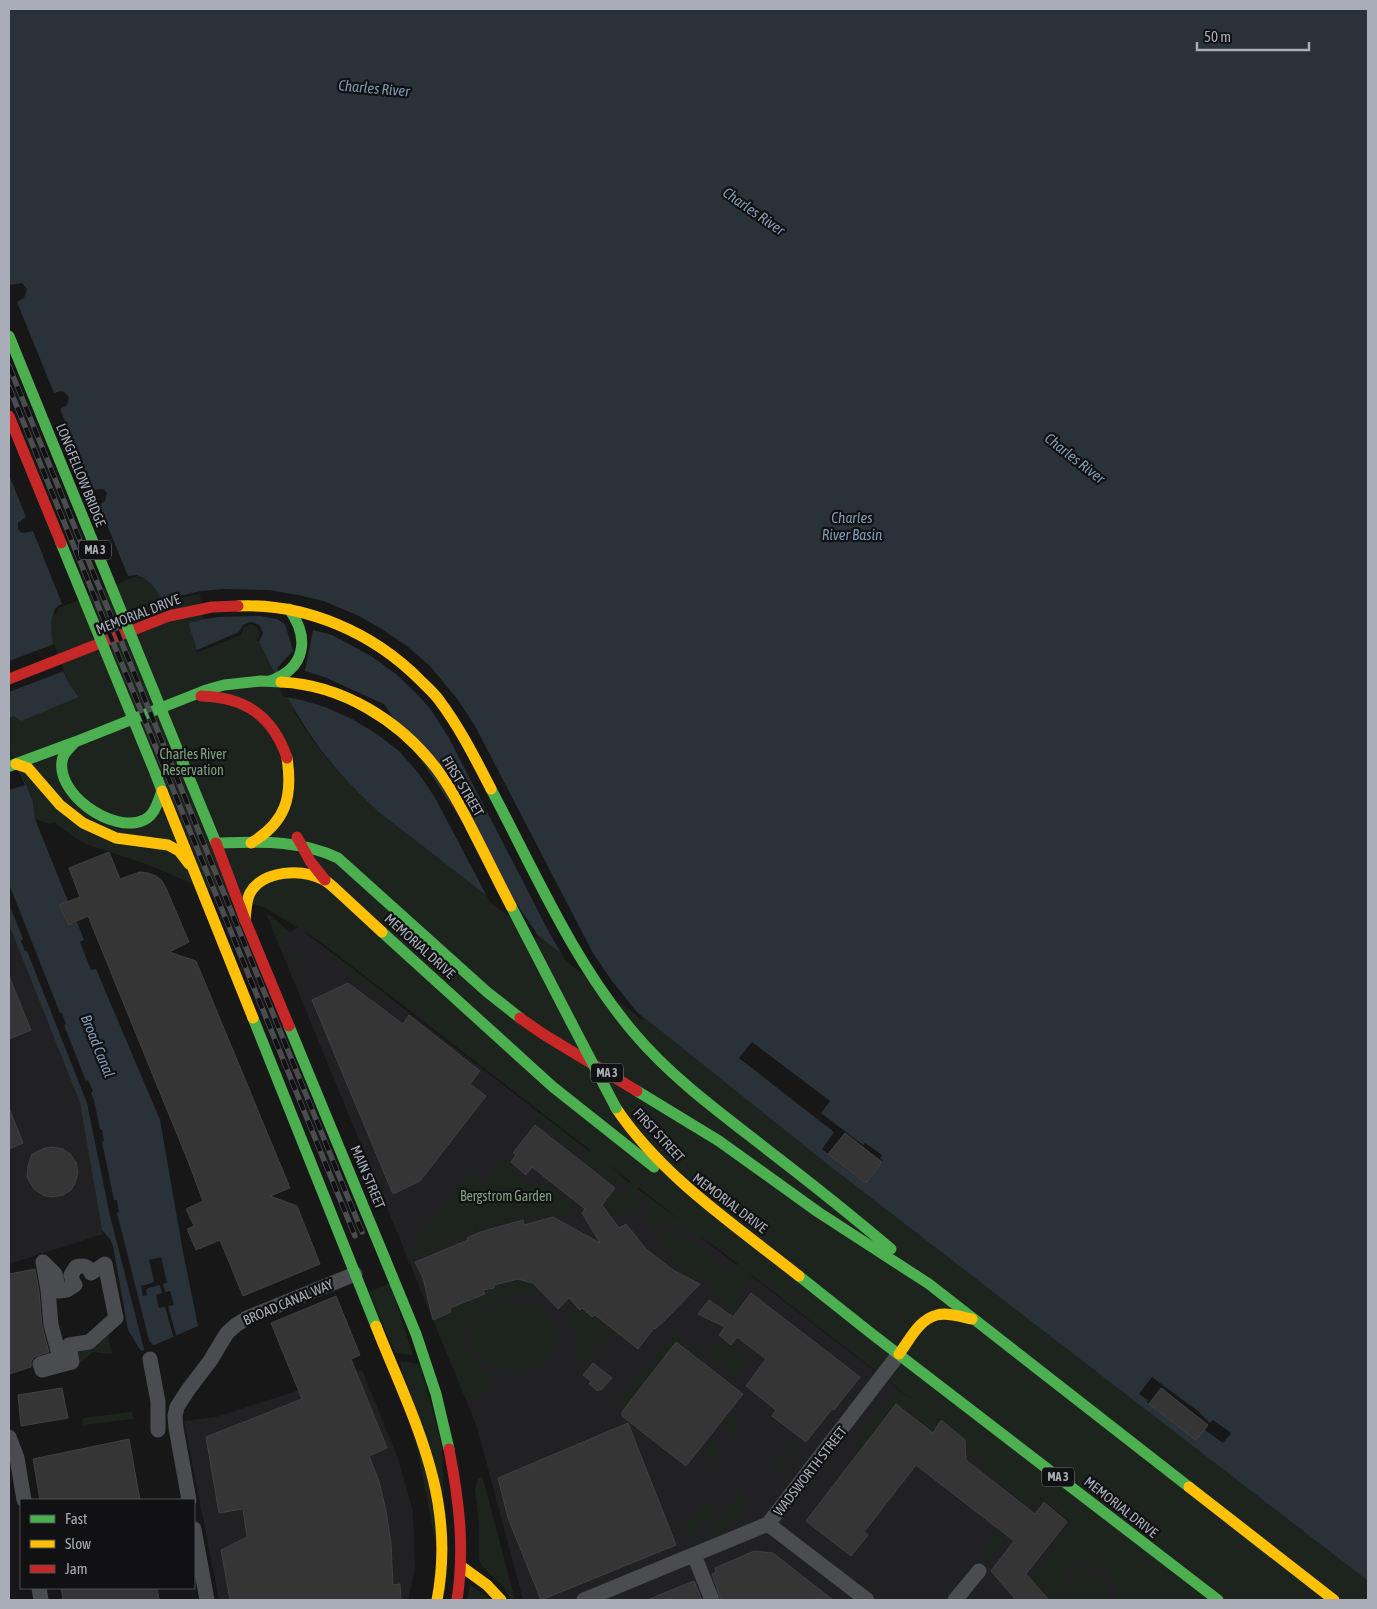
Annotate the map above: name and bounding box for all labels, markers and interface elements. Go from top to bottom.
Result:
scale bar [1197,20,1310,52]
text: 50 m [1204,28,1231,45]
water label: Charles River [338,76,411,100]
water label: Charles River [720,184,789,239]
street label: LONGFELLOW BRIDGE [53,421,109,529]
water label: Charles River [1042,429,1109,487]
water label: Charles River Basin [822,509,882,543]
road number: MA 3 [79,540,111,560]
street label: MEMORIAL DRIVE [94,591,182,637]
park label: Charles River Reservation [160,746,227,778]
street label: FIRST STREET [439,753,487,819]
street label: MEMORIAL DRIVE [382,910,458,982]
water label: Broad Canal [78,1012,118,1080]
road number: MA 3 [591,1064,623,1082]
street label: FIRST STREET [630,1105,688,1165]
street label: MAIN STREET [348,1143,388,1211]
street label: MEMORIAL DRIVE [690,1170,770,1236]
park label: Bergstrom Garden [460,1188,552,1204]
street label: BROAD CANAL WAY [241,1276,336,1328]
street label: WADSWORTH STREET [770,1423,850,1519]
road number: MA 3 [1042,1468,1074,1486]
street label: MEMORIAL DRIVE [1081,1473,1161,1541]
legend [20,1499,195,1589]
text: Fast [65,1510,87,1527]
text: Slow [65,1535,91,1552]
text: Jam [65,1560,88,1577]

